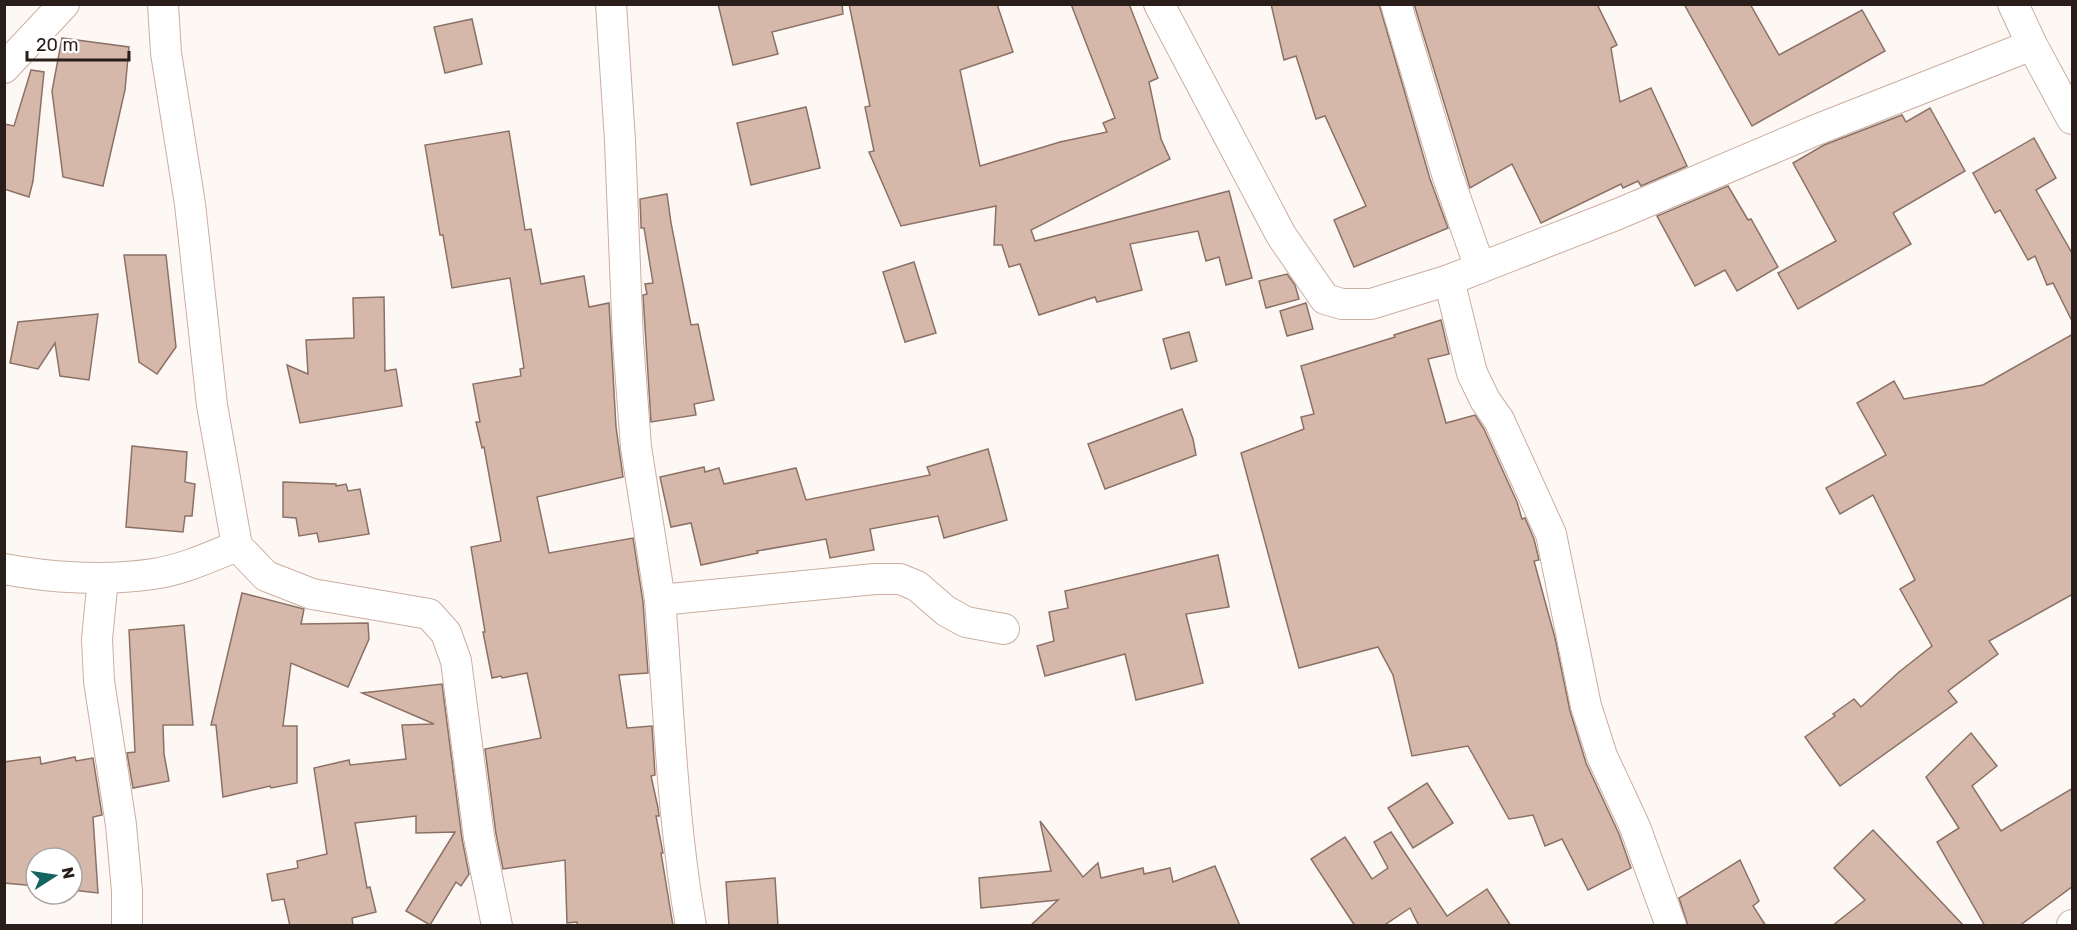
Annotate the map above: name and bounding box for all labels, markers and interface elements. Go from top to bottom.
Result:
scale bar [27,24,129,62]
text: 20 m [36,34,78,56]
north arrow [24,846,84,906]
text: N [58,865,79,881]

